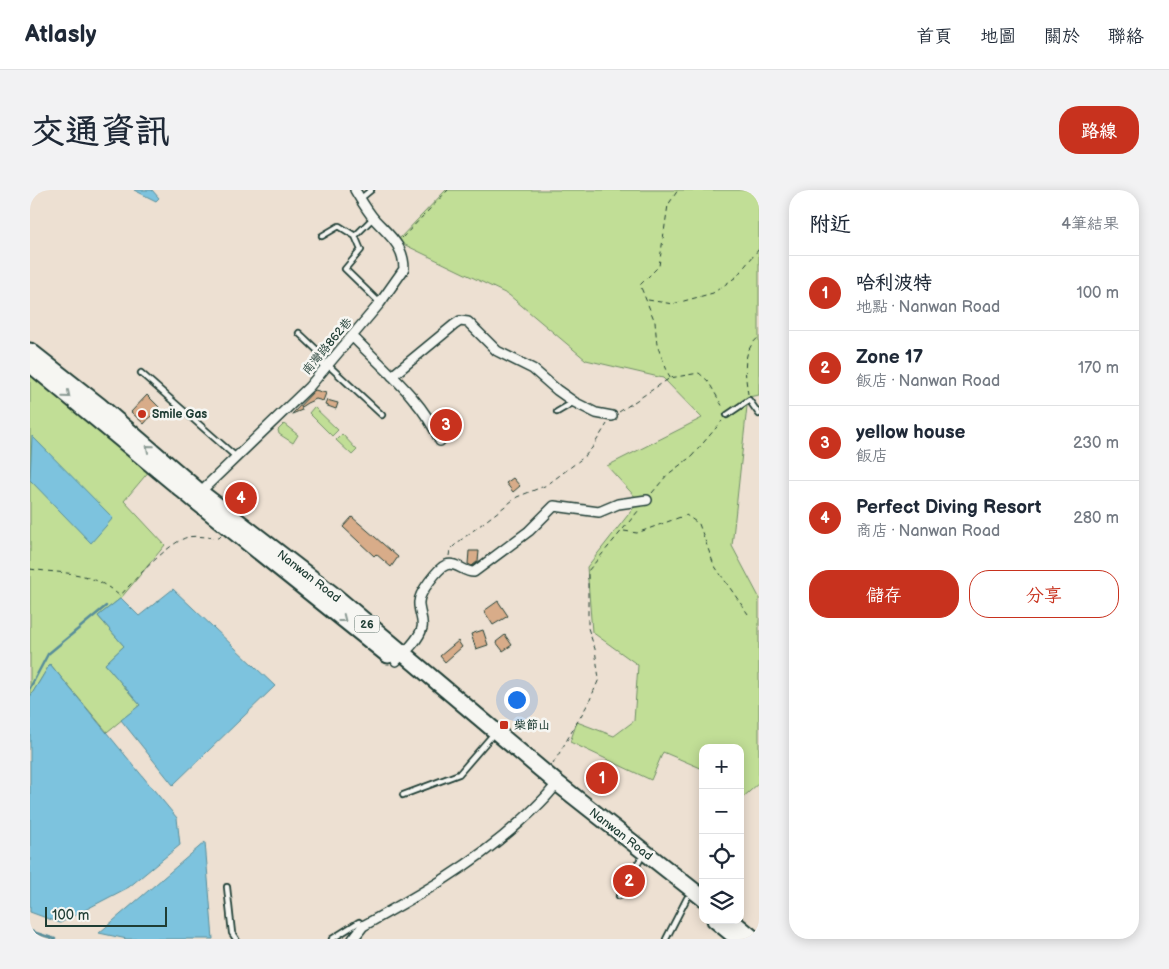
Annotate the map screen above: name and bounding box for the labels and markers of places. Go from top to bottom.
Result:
pin: 3 [430,406,462,444]
place label: Smile Gas [152,407,207,422]
marker: Smile Gas [136,408,148,420]
pin: 4 [225,479,257,517]
place label: 柴節山 [514,718,550,733]
marker: 柴節山 [498,719,510,731]
pin: 1 [586,759,618,797]
pin: 2 [613,862,645,900]

